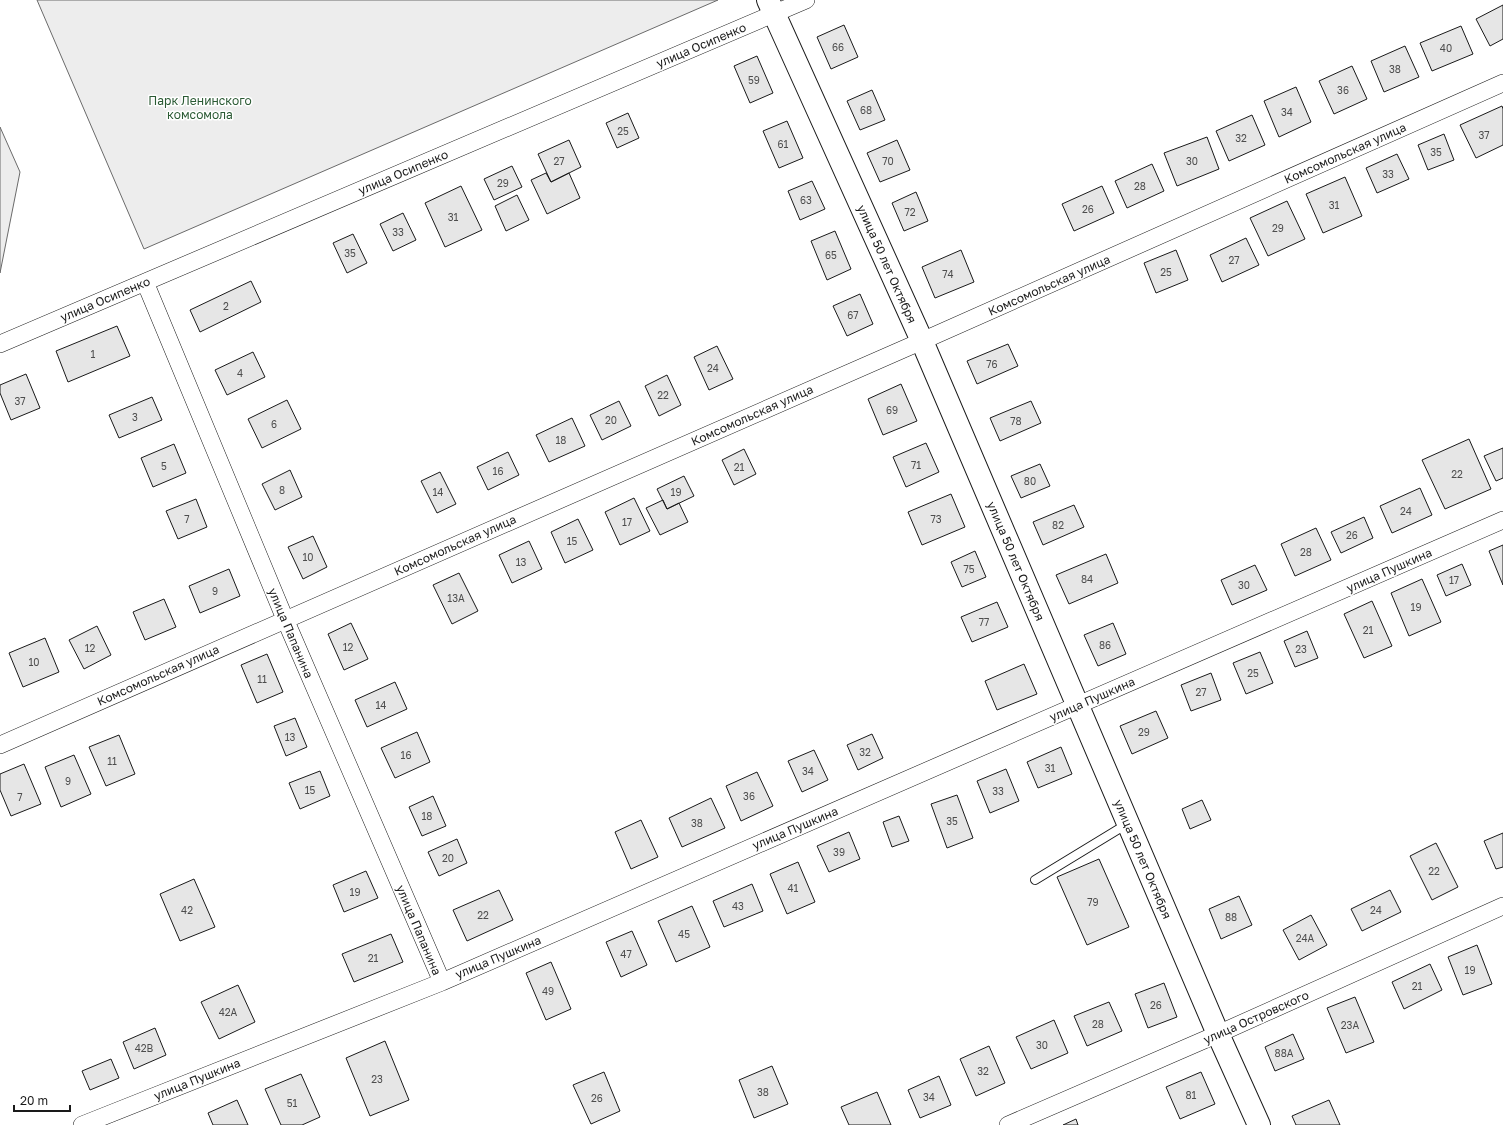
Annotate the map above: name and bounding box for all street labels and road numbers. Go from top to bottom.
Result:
street label: улица Осипенко [654,19,748,71]
street label: Комсомольская улица [1282,119,1408,187]
street label: улица Осипенко [356,146,450,198]
street label: улица 50 лет Октября [854,202,920,326]
street label: Комсомольская улица [986,251,1112,319]
street label: улица Осипенко [58,273,152,325]
street label: Комсомольская улица [689,381,815,449]
street label: улица 50 лет Октября [984,499,1048,623]
street label: Комсомольская улица [392,511,518,579]
street label: улица Пушкина [1344,544,1434,596]
street label: улица Папанина [265,586,317,680]
street label: Комсомольская улица [95,641,221,709]
street label: улица Пушкина [1047,673,1137,725]
street label: улица 50 лет Октября [1111,797,1175,921]
street label: улица Пушкина [750,803,840,853]
street label: улица Папанина [393,883,445,977]
street label: улица Пушкина [453,932,543,982]
street label: улица Островского [1201,987,1311,1047]
street label: улица Пушкина [152,1055,242,1103]

